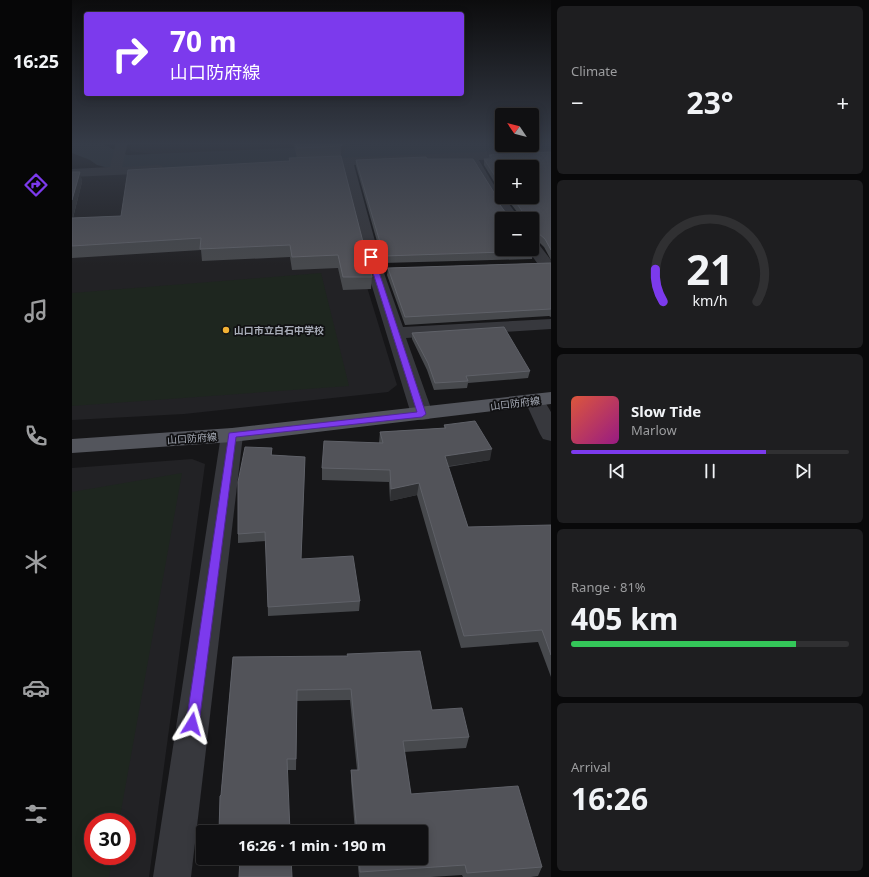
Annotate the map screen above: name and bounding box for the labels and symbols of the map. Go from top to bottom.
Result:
north arrow [495,108,539,152]
pin [354,240,388,274]
place label: 山口市立白石中学校 [234,323,324,337]
marker: 山口市立白石中学校 [221,325,231,335]
street label: 山口防府線 [489,393,541,413]
street label: 山口防府線 [167,429,217,447]
position arrow [171,703,213,745]
speed limit sign: 30 [84,813,136,865]

